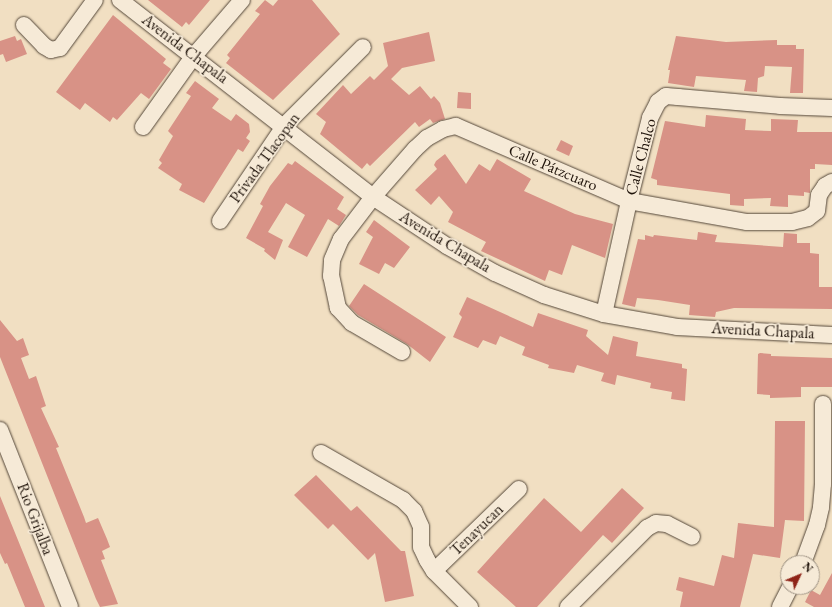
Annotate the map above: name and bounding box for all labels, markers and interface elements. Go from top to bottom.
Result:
street label: Avenida Chapala [138,10,232,88]
street label: Privada Tlacopan [226,109,304,207]
street label: Calle Chalco [622,116,660,198]
street label: Calle Pátzcuaro [506,141,600,195]
street label: Avenida Chapala [396,207,494,277]
street label: Avenida Chapala [711,319,815,343]
street label: Rio Grijalba [13,480,57,558]
street label: Tenayucan [446,500,508,560]
north arrow [780,555,820,595]
text: N [800,559,816,575]

